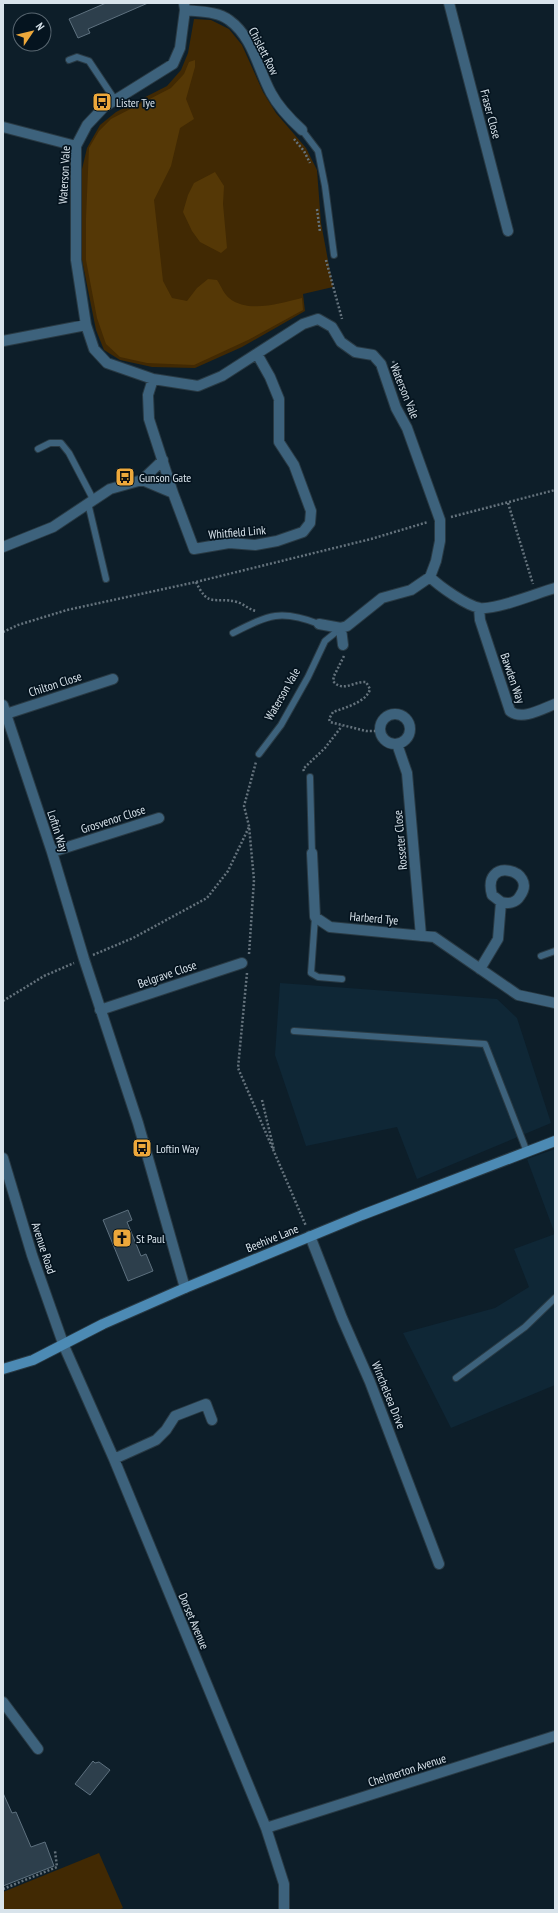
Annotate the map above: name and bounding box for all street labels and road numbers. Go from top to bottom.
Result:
street label: Chislett Row [246,25,283,78]
street label: Fraser Close [477,88,505,140]
street label: Waterson Vale [55,145,73,205]
street label: Waterson Vale [387,361,423,421]
street label: Whitfield Link [208,522,267,542]
street label: Bawden Way [497,651,529,706]
street label: Waterson Vale [261,665,303,723]
street label: Chilton Close [27,668,83,700]
street label: Grosvenor Close [79,802,147,836]
street label: Loftin Way [44,808,72,854]
street label: Rosseter Close [390,809,410,871]
street label: Harberd Tye [349,908,399,928]
street label: Belgrave Close [136,957,198,991]
street label: Avenue Road [29,1220,59,1276]
street label: Beehive Lane [244,1221,301,1255]
street label: Winchelsea Drive [369,1359,409,1431]
street label: Dorset Avenue [175,1591,213,1651]
street label: Chelmerton Avenue [366,1750,448,1790]

